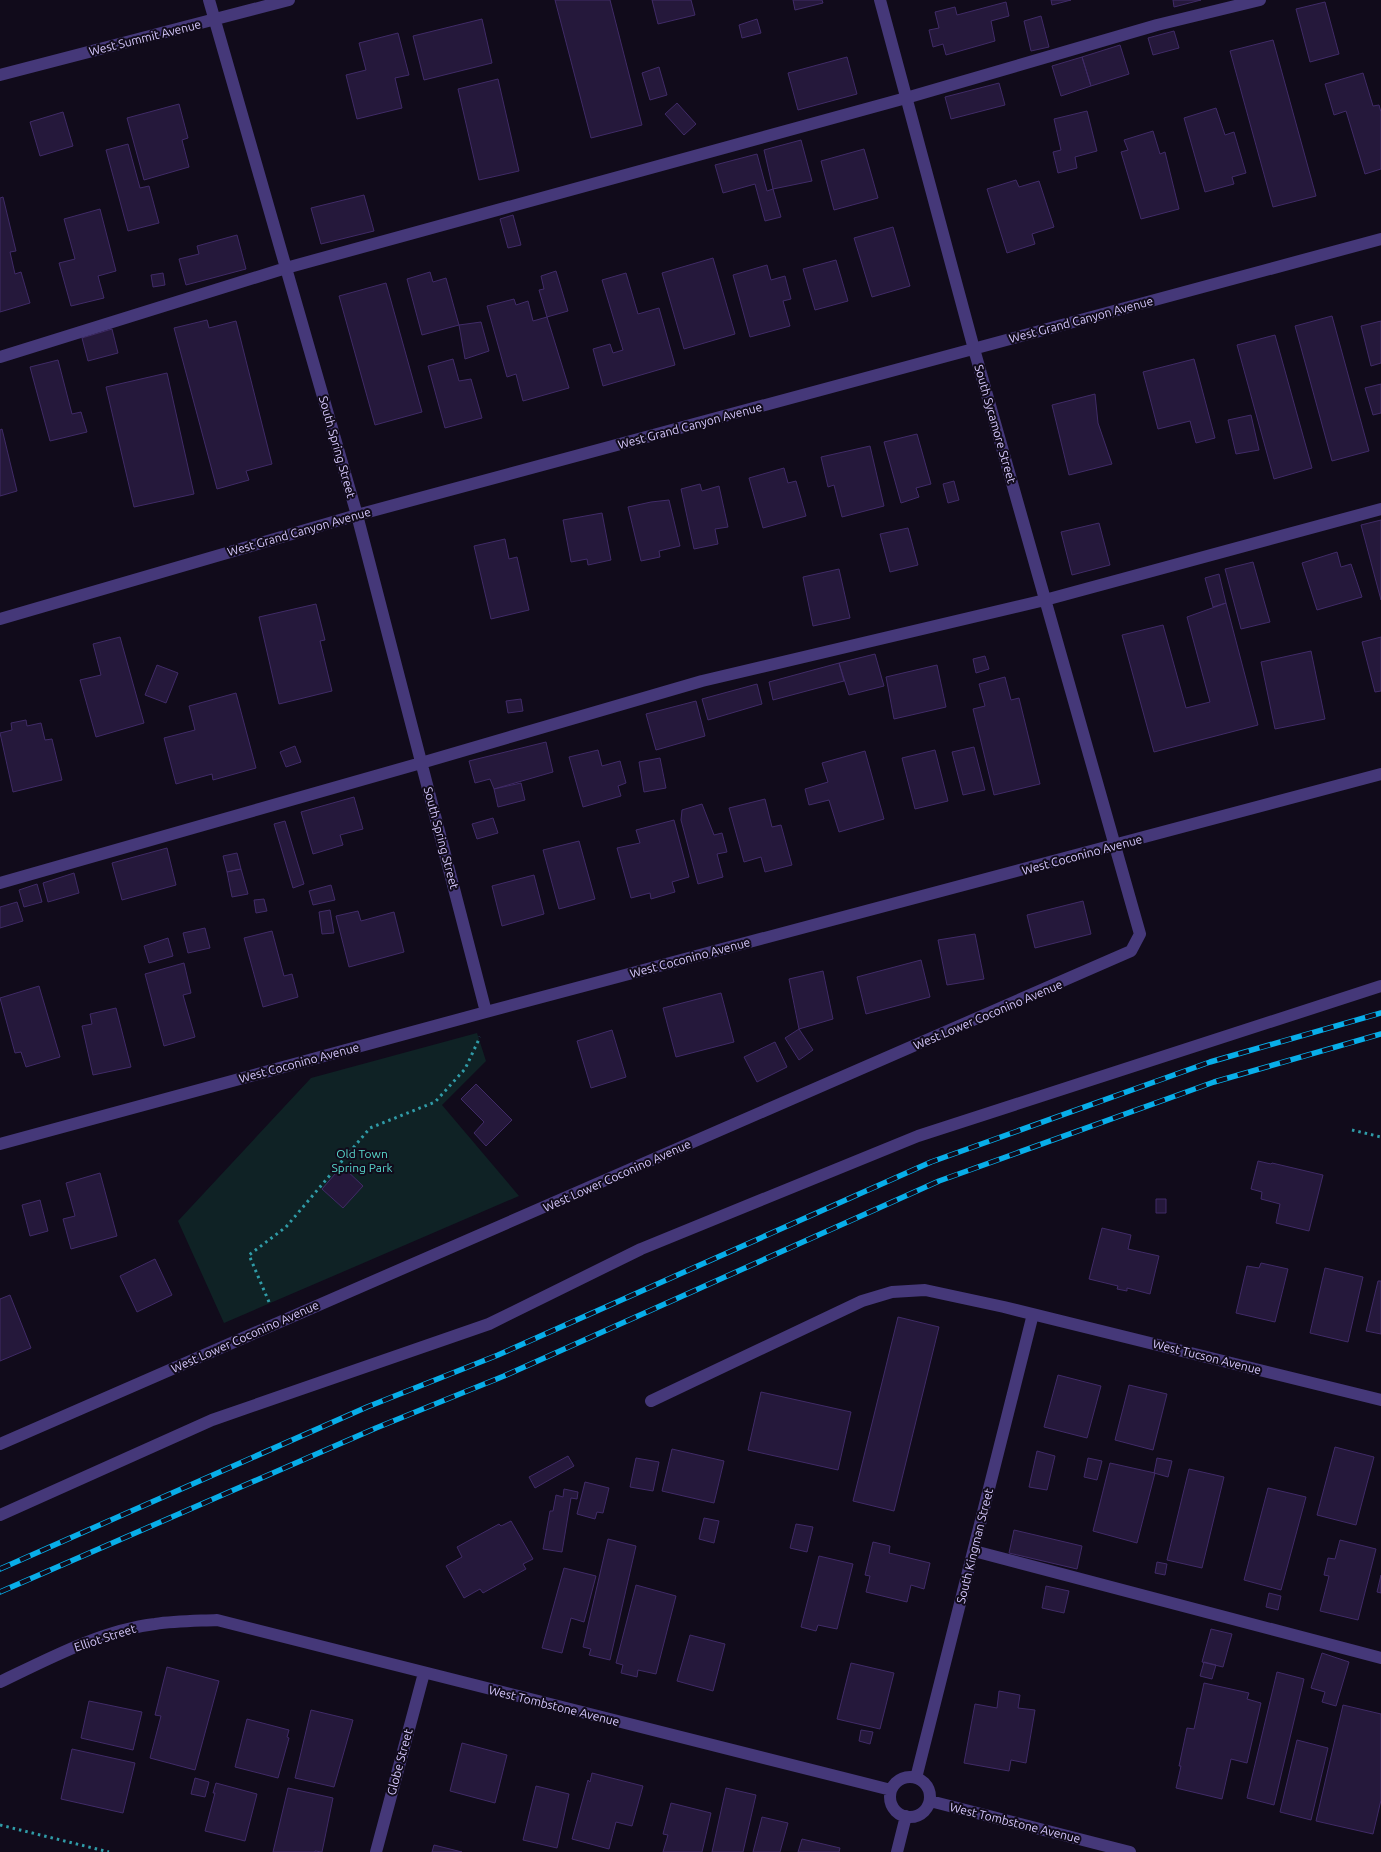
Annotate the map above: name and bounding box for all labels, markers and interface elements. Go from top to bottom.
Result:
street label: West Summit Avenue [88,17,202,58]
street label: West Grand Canyon Avenue [1007,294,1154,345]
street label: South Sycamore Street [972,363,1019,485]
street label: South Spring Street [317,394,358,500]
street label: West Grand Canyon Avenue [616,400,763,451]
street label: West Grand Canyon Avenue [226,505,372,558]
street label: South Spring Street [422,785,461,891]
street label: West Coconino Avenue [1020,832,1143,877]
street label: West Coconino Avenue [628,935,751,980]
street label: West Lower Coconino Avenue [911,977,1064,1052]
street label: West Coconino Avenue [237,1040,360,1085]
street label: West Lower Coconino Avenue [541,1137,693,1214]
park label: Old Town Spring Park [331,1147,393,1174]
street label: West Lower Coconino Avenue [169,1298,321,1375]
street label: West Tucson Avenue [1152,1337,1263,1376]
street label: South Kingman Street [954,1487,995,1605]
street label: Elliot Street [72,1621,138,1654]
street label: West Tombstone Avenue [487,1683,621,1728]
street label: Globe Street [384,1727,415,1796]
street label: West Tombstone Avenue [948,1800,1082,1845]

